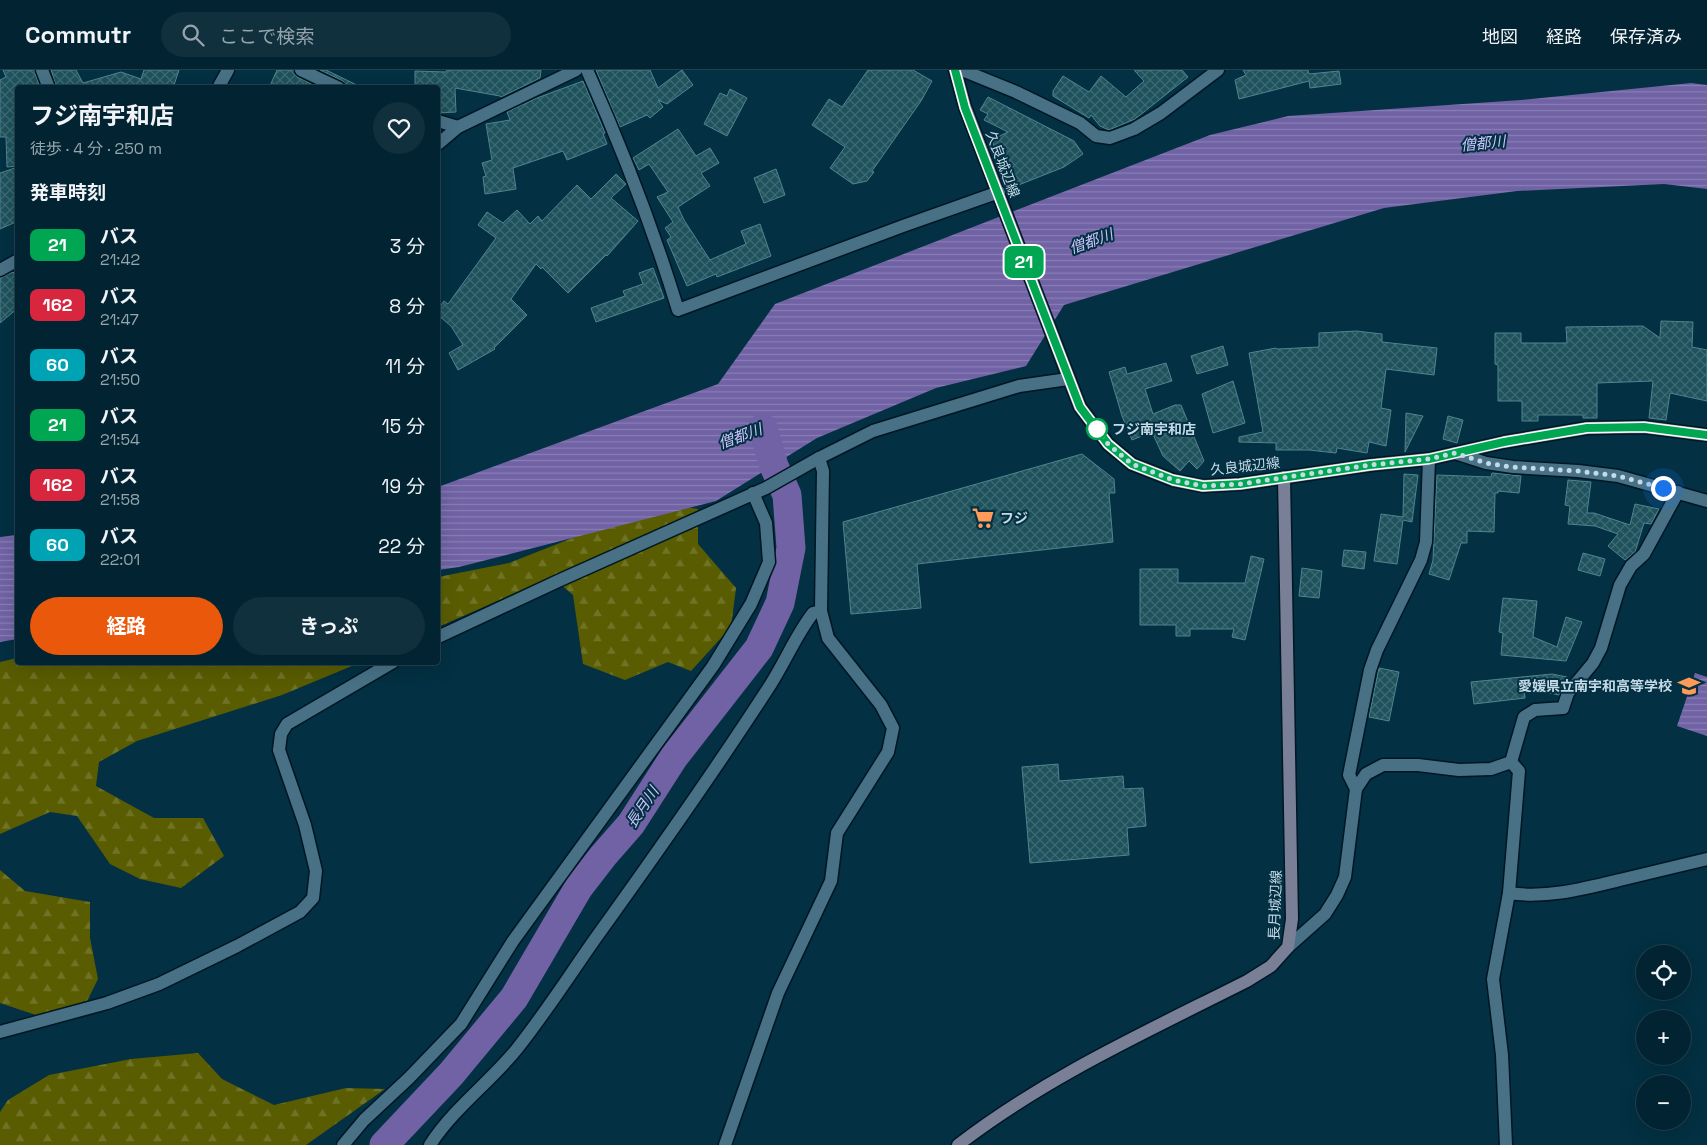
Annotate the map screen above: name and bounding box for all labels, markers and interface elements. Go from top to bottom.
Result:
search box [161,12,511,57]
text: Commutr [25,19,131,50]
icon: search [179,21,207,49]
text: ここで検索 [219,24,314,49]
text: 地図 [1482,25,1518,48]
text: 経路 [1546,25,1582,48]
text: 保存済み [1610,25,1682,48]
text: フジ南宇和店 [30,100,174,131]
button: heart [373,102,425,154]
street label: 久良城辺線 [982,128,1024,200]
water label: 僧都川 [1460,131,1508,155]
text: 徒歩 · 4 分 · 250 m [30,138,162,159]
text: 発車時刻 [30,180,106,205]
text: バス [100,224,138,249]
water label: 僧都川 [1067,224,1117,258]
text: 21 [48,233,67,256]
text: 3 分 [390,234,425,259]
line badge: 21 [1002,246,1046,278]
text: 21:42 [100,249,140,270]
text: 21 [1015,250,1033,273]
text: バス [100,284,138,309]
text: 162 [43,293,72,316]
text: 8 分 [389,294,425,319]
text: 21:47 [100,309,139,330]
text: バス [100,344,138,369]
text: 60 [46,353,69,376]
text: 11 分 [385,354,425,379]
text: 21:50 [100,369,140,390]
text: バス [100,404,138,429]
text: 21 [48,413,67,436]
text: 15 分 [382,414,425,439]
marker: フジ南宇和店 [1086,418,1108,440]
water label: 僧都川 [716,419,766,453]
place label: フジ南宇和店 [1112,420,1196,438]
text: 21:54 [100,429,140,450]
street label: 久良城辺線 [1209,453,1281,479]
text: バス [100,464,138,489]
text: 162 [43,473,72,496]
text: 19 分 [382,474,425,499]
your location [1651,476,1676,501]
text: 21:58 [100,489,140,510]
supermarket icon: フジ [970,505,996,531]
place label: フジ [1000,509,1028,527]
text: バス [100,524,138,549]
text: 60 [46,533,69,556]
text: 22 分 [378,534,425,559]
text: 22:01 [100,549,140,570]
button: 経路 [30,597,223,655]
button: きっぷ [233,597,425,655]
school or university icon: 愛媛県立南宇和高等学校 [1676,673,1702,699]
place label: 愛媛県立南宇和高等学校 [1518,677,1672,695]
water label: 長月川 [622,781,664,831]
street label: 長月城辺線 [1265,870,1285,940]
map controls [1636,945,1691,1130]
button: locate [1636,945,1691,1000]
button: + [1636,1010,1691,1065]
button: − [1636,1075,1691,1130]

